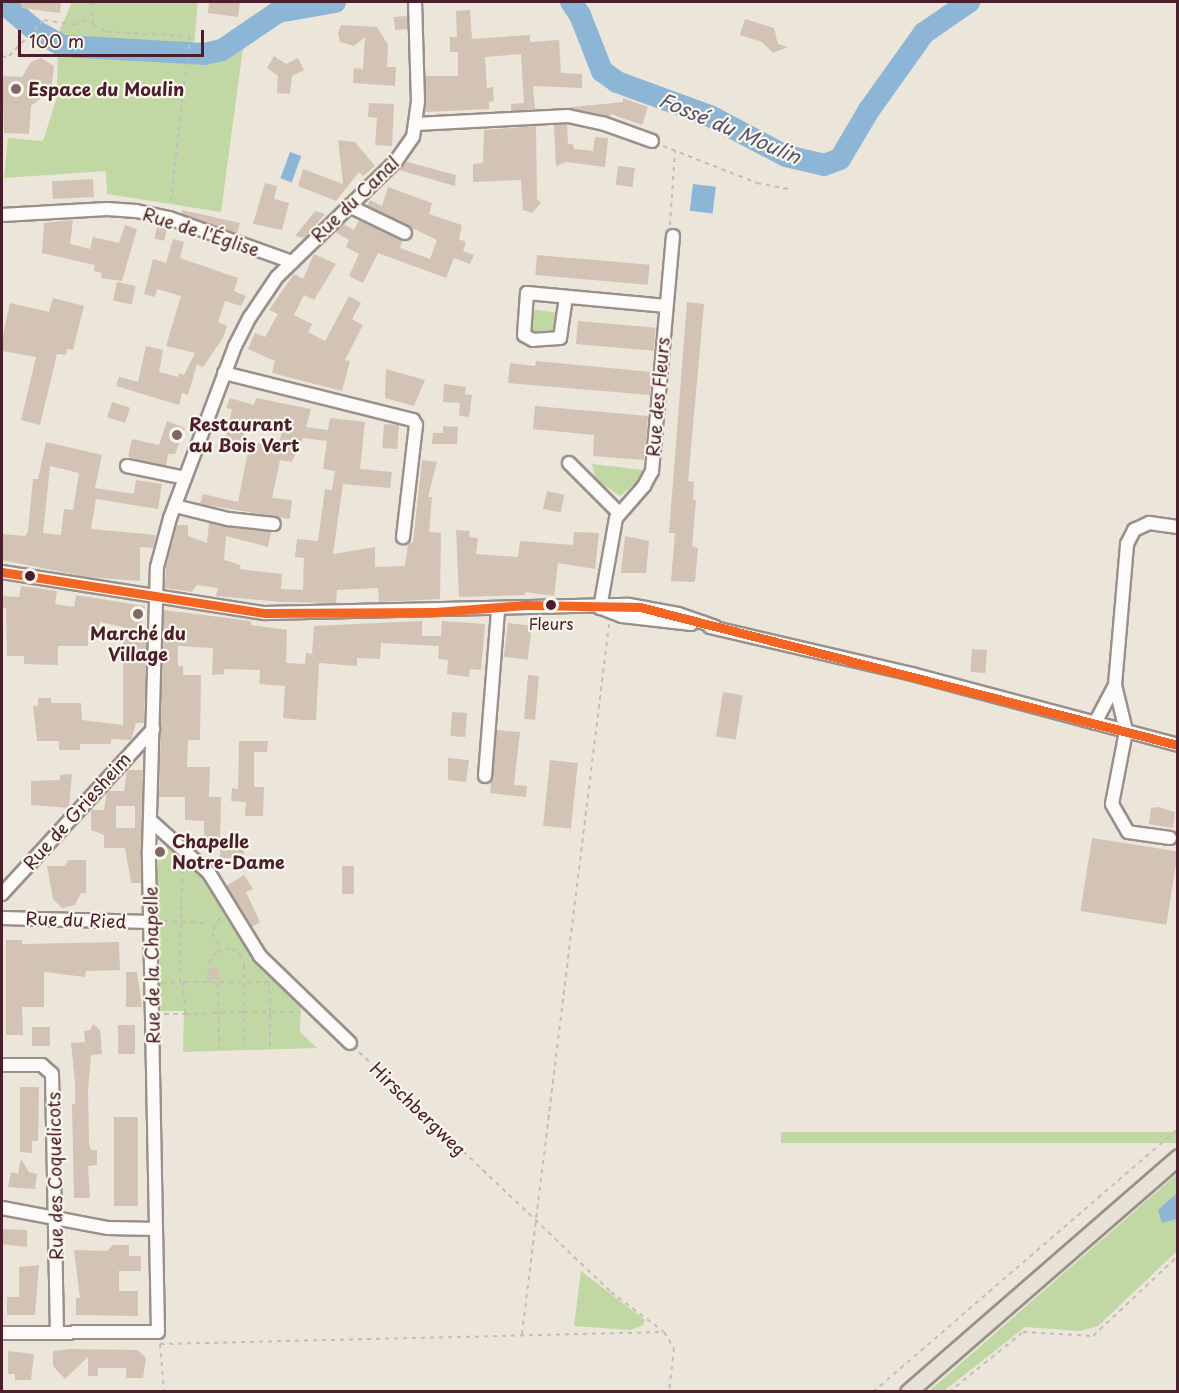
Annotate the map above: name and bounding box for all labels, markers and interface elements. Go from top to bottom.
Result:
scale bar [21,18,207,56]
text: 100 m [29,27,84,54]
place label: Espace du Moulin [28,78,185,100]
marker: Espace du Moulin [9,82,23,96]
water label: Fossé du Moulin [655,87,805,169]
street label: Rue du Canal [305,151,405,247]
street label: Rue de l'Église [139,203,263,261]
street label: Rue des Fleurs [642,334,674,460]
place label: Restaurant au Bois Vert [189,414,300,456]
marker: Restaurant au Bois Vert [170,428,184,442]
unlabelled marker [24,570,36,582]
marker: Fleurs [545,599,557,611]
marker: Marché du Village [131,607,145,621]
place label: Fleurs [528,613,574,633]
place label: Marché du Village [90,623,186,666]
street label: Rue de Griesheim [18,747,136,875]
place label: Chapelle Notre-Dame [172,831,285,874]
marker: Chapelle Notre-Dame [153,845,167,859]
street label: Rue de la Chapelle [140,884,164,1046]
street label: Rue du Ried [24,907,128,933]
street label: Hirschbergweg [365,1058,471,1160]
street label: Rue des Coquelicots [43,1090,67,1262]

